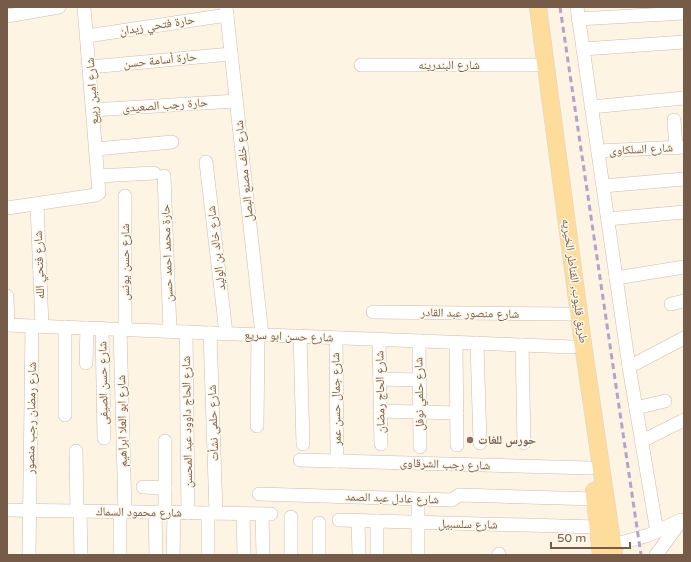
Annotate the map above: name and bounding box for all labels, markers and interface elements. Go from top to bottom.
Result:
street label: حارة فتحي زيدان [118,12,197,41]
street label: حارة أسامة حسن [123,49,198,71]
street label: شارع امين ربيع [83,57,102,125]
street label: شارع البندرينه [418,58,480,73]
street label: حارة رجب الصعيدى [122,95,209,115]
street label: شارع خلف مصنع البصل [232,119,257,222]
street label: شارع السلكاوى [609,140,673,159]
street label: حارة محمد احمد حسن [158,204,176,302]
street label: شارع خالد بن الوليد [204,205,229,291]
street label: طريق قليوب, القناطر الخيريه [559,218,591,344]
street label: شارع حسن يونس [118,223,133,300]
street label: شارع فتحي الله [31,230,50,299]
street label: شارع منصور عبد القادر [420,305,520,322]
street label: شارع حسن ابو سريع [244,327,334,346]
street label: شارع حسن الصيفى [95,341,112,425]
street label: شارع الحاج رمضان [372,350,389,433]
street label: شارع جمال حسن عمر [328,352,345,447]
street label: شارع الحاج داوود عبد المحسن [179,356,196,488]
street label: شارع حلمي نوفل [411,357,430,431]
street label: شارع رمضان رجب منصور [23,362,40,475]
street label: شارع ابو العلا ابراهيم [114,375,131,467]
street label: شارع حلمى نشأت [205,384,222,461]
place label: حورس للغات [478,433,536,448]
marker: حورس للغات [465,435,475,445]
street label: شارع رجب الشرقاوى [400,455,491,474]
street label: شارع عادل عبد الصمد [345,489,439,508]
street label: شارع محمود السماك [96,504,182,521]
street label: شارع سلسبيل [438,516,498,533]
scale bar [551,524,630,550]
text: 50 m [557,531,586,545]

